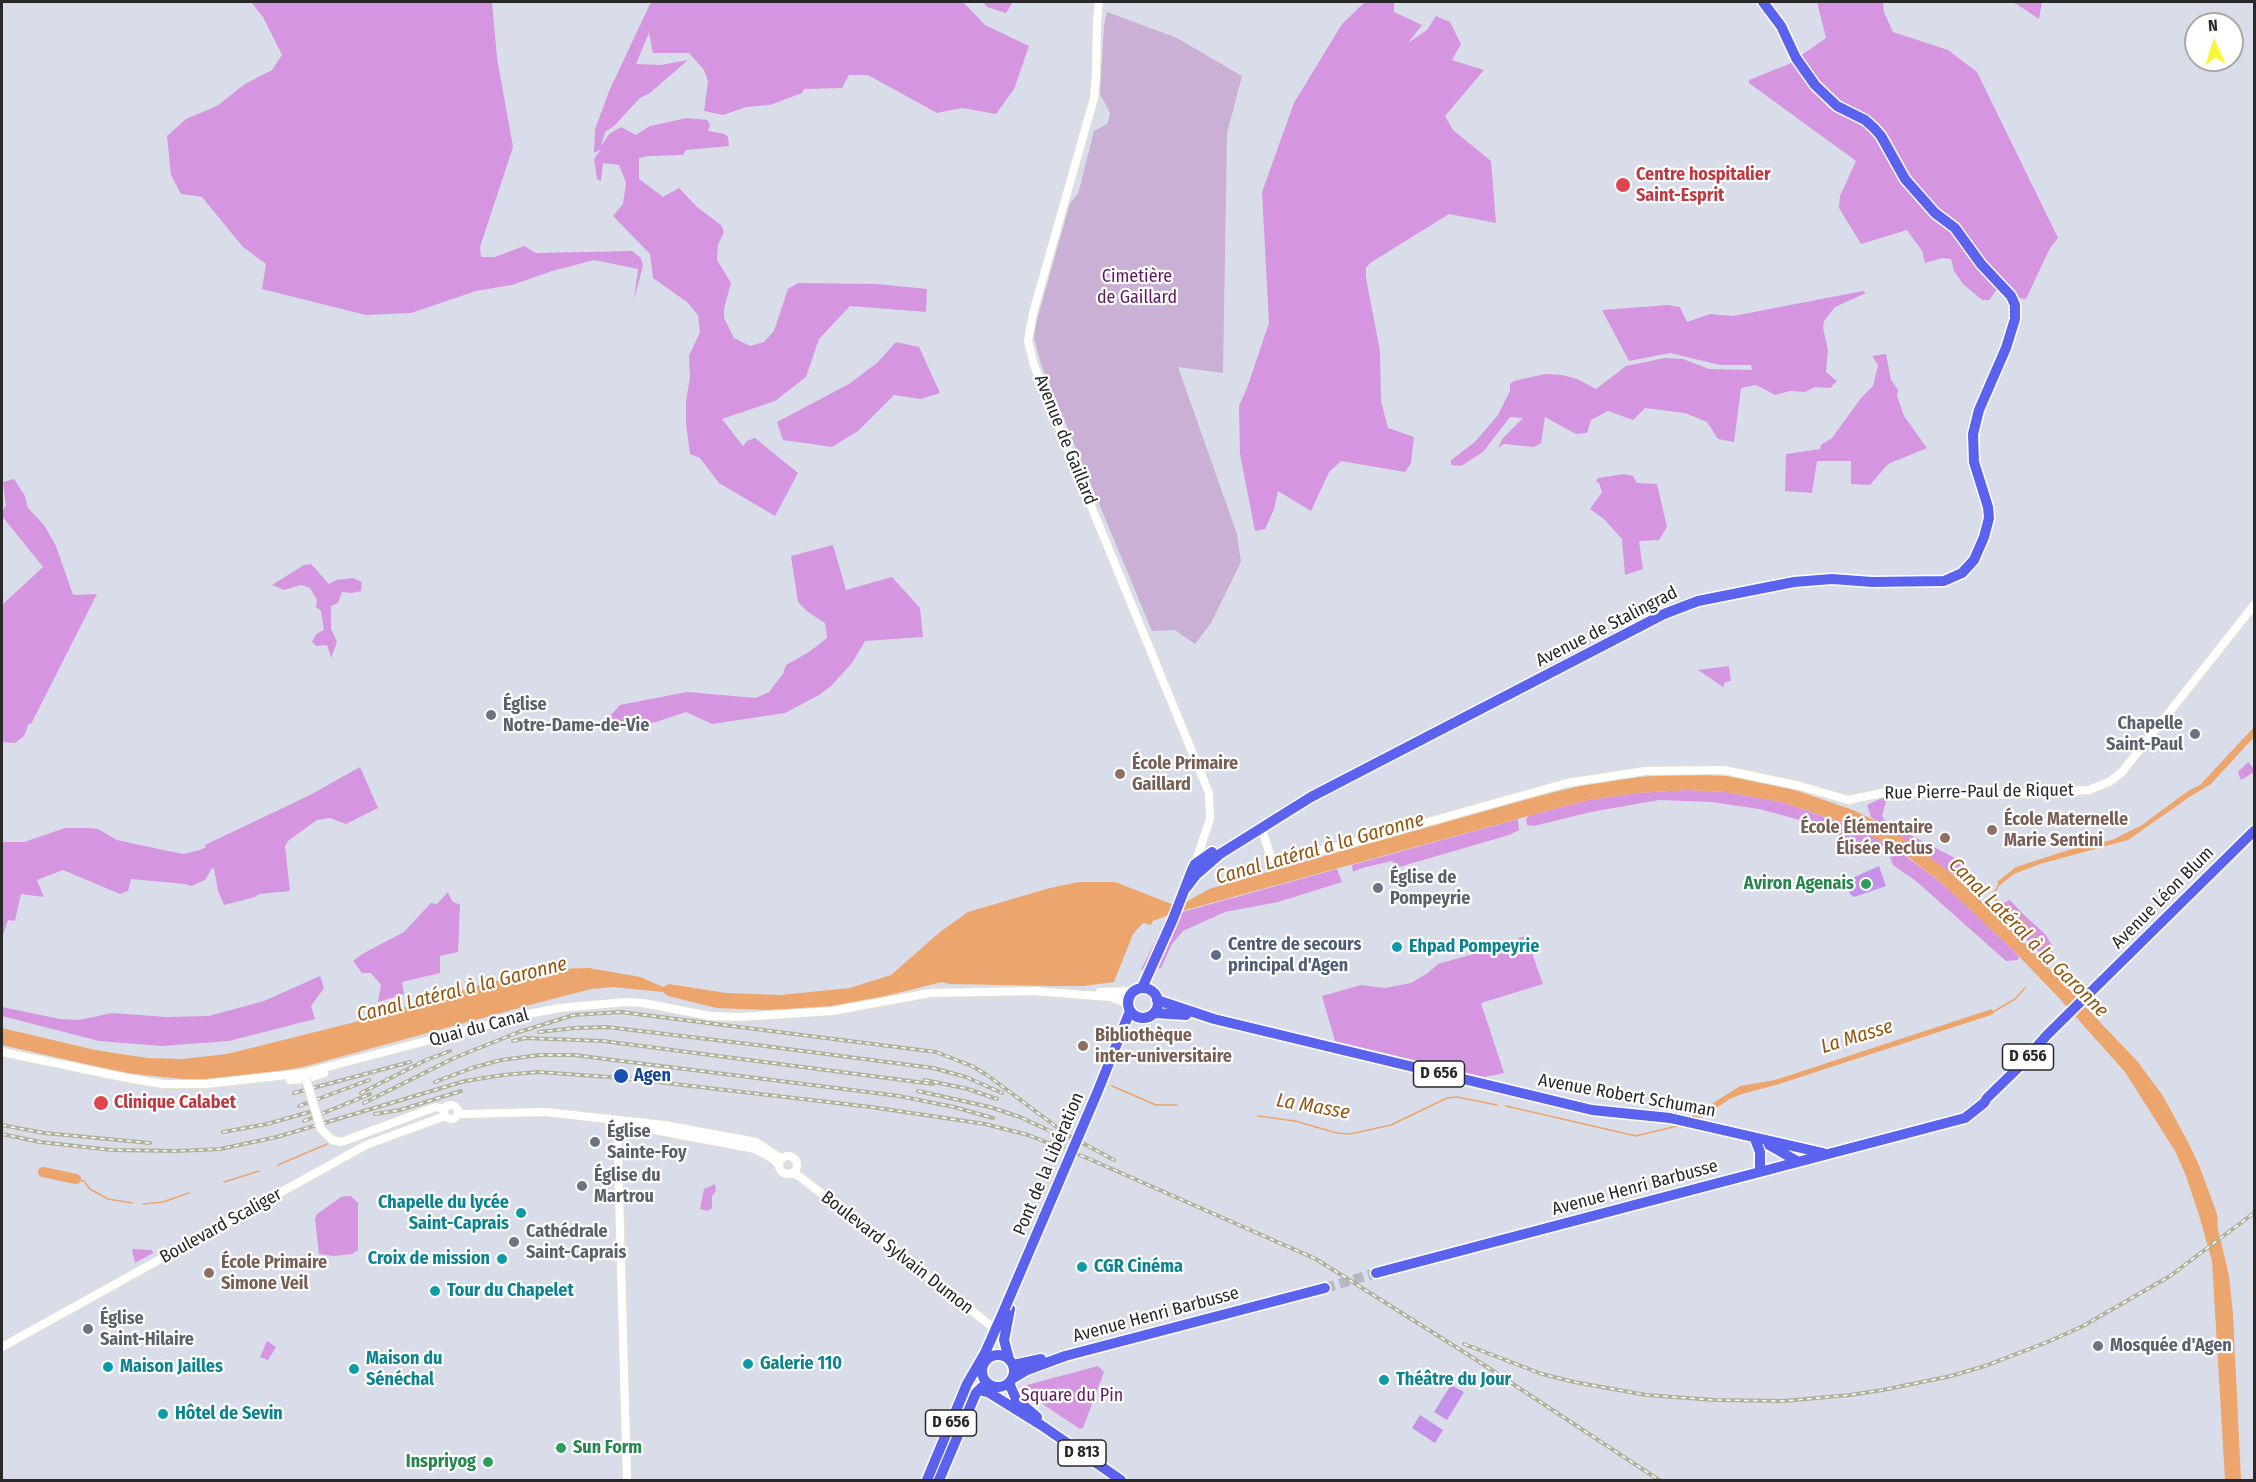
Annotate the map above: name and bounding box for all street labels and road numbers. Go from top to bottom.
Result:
street label: Avenue de Gaillard [1029,372,1101,508]
street label: Avenue de Stalingrad [1533,582,1681,672]
street label: Rue Pierre-Paul de Riquet [1884,780,2074,804]
street label: Avenue Léon Blum [2107,842,2219,954]
street label: Quai du Canal [427,1004,531,1052]
road number: D 656 [2002,1044,2054,1070]
road number: D 656 [1414,1061,1464,1087]
street label: Avenue Robert Schuman [1537,1070,1717,1122]
street label: Pont de la Libération [1009,1089,1089,1239]
street label: Avenue Henri Barbusse [1550,1155,1720,1221]
street label: Boulevard Scaliger [156,1184,286,1268]
street label: Boulevard Sylvain Dumon [817,1187,977,1319]
street label: Avenue Henri Barbusse [1071,1282,1241,1348]
road number: D 656 [926,1410,976,1436]
road number: D 813 [1058,1440,1106,1466]

